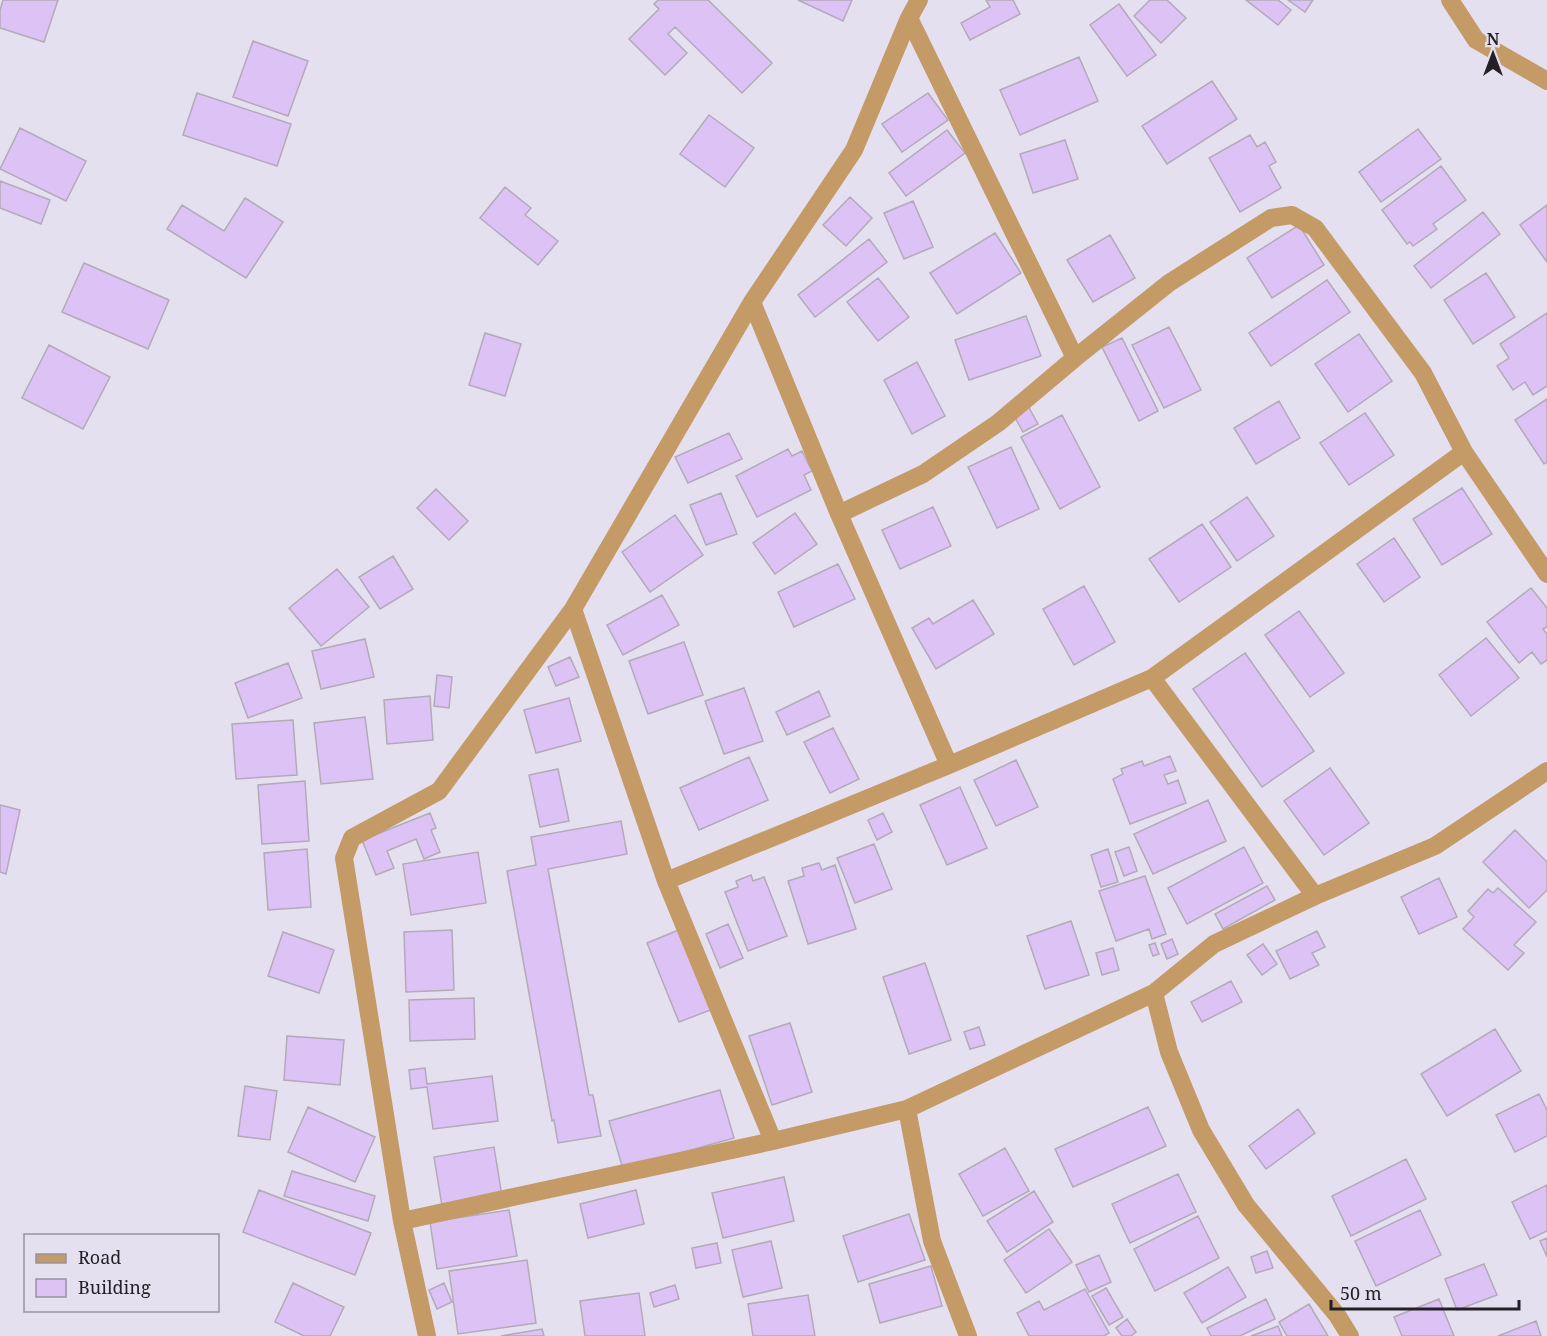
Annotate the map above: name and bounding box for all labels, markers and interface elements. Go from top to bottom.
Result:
north arrow [1463,24,1523,84]
text: N [1487,28,1500,50]
legend [24,1234,219,1312]
text: Road [78,1245,121,1269]
scale bar [1331,1273,1518,1311]
text: Building [78,1275,151,1299]
text: 50 m [1340,1281,1382,1305]

